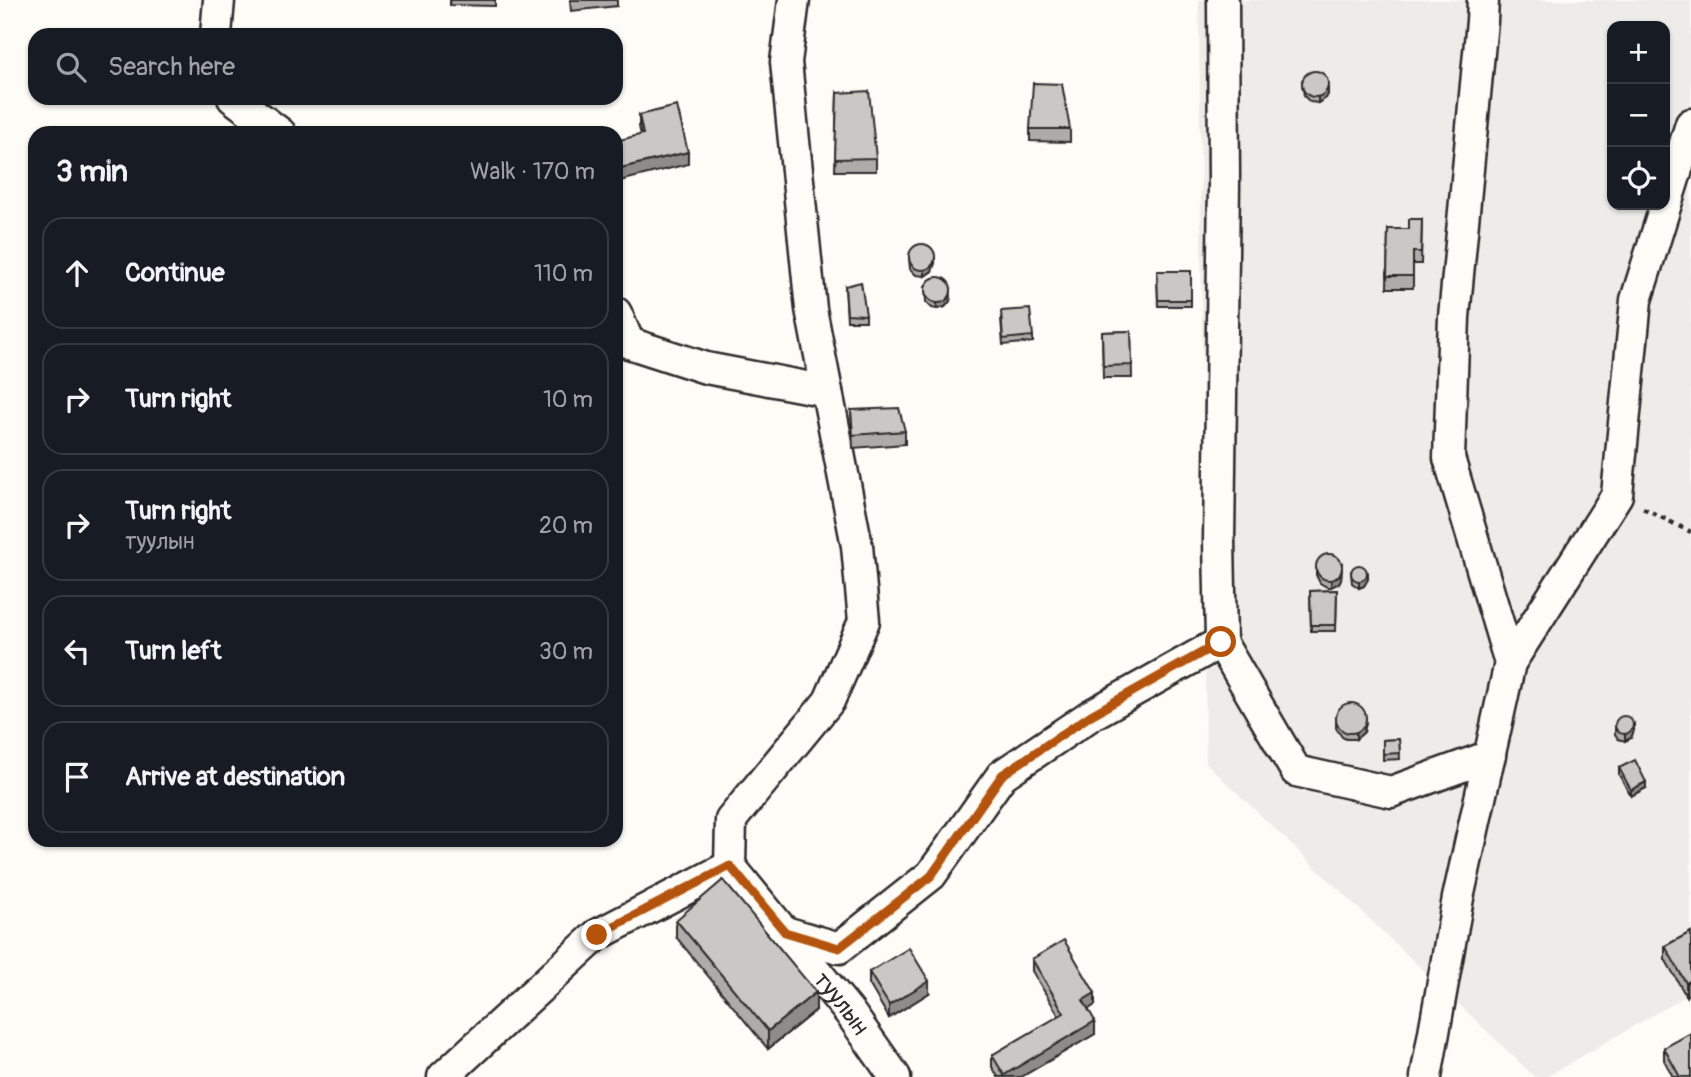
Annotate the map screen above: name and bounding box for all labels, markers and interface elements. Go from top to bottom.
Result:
map controls [1607,21,1670,210]
button: + [1607,21,1670,84]
search box [28,28,623,105]
icon: search [52,48,90,86]
text: Search here [108,51,235,83]
button: − [1607,84,1670,147]
button: locate [1607,147,1670,210]
text: 3 min [56,153,128,190]
text: Walk · 170 m [470,157,595,186]
icon: ahead [58,254,96,292]
text: Continue [125,257,225,289]
text: 110 m [534,259,593,288]
icon: right [58,380,96,418]
text: Turn right [125,383,231,415]
text: 10 m [543,385,593,414]
text: Turn right [125,495,231,527]
icon: right [58,506,96,544]
text: 20 m [539,511,593,540]
text: туулын [125,527,195,556]
route start [1205,626,1236,657]
icon: left [58,632,96,670]
text: Turn left [125,635,221,667]
text: 30 m [539,637,593,666]
icon: arrive [58,758,96,796]
text: Arrive at destination [125,761,345,793]
route end [581,919,612,950]
street label: туулын [808,966,875,1041]

